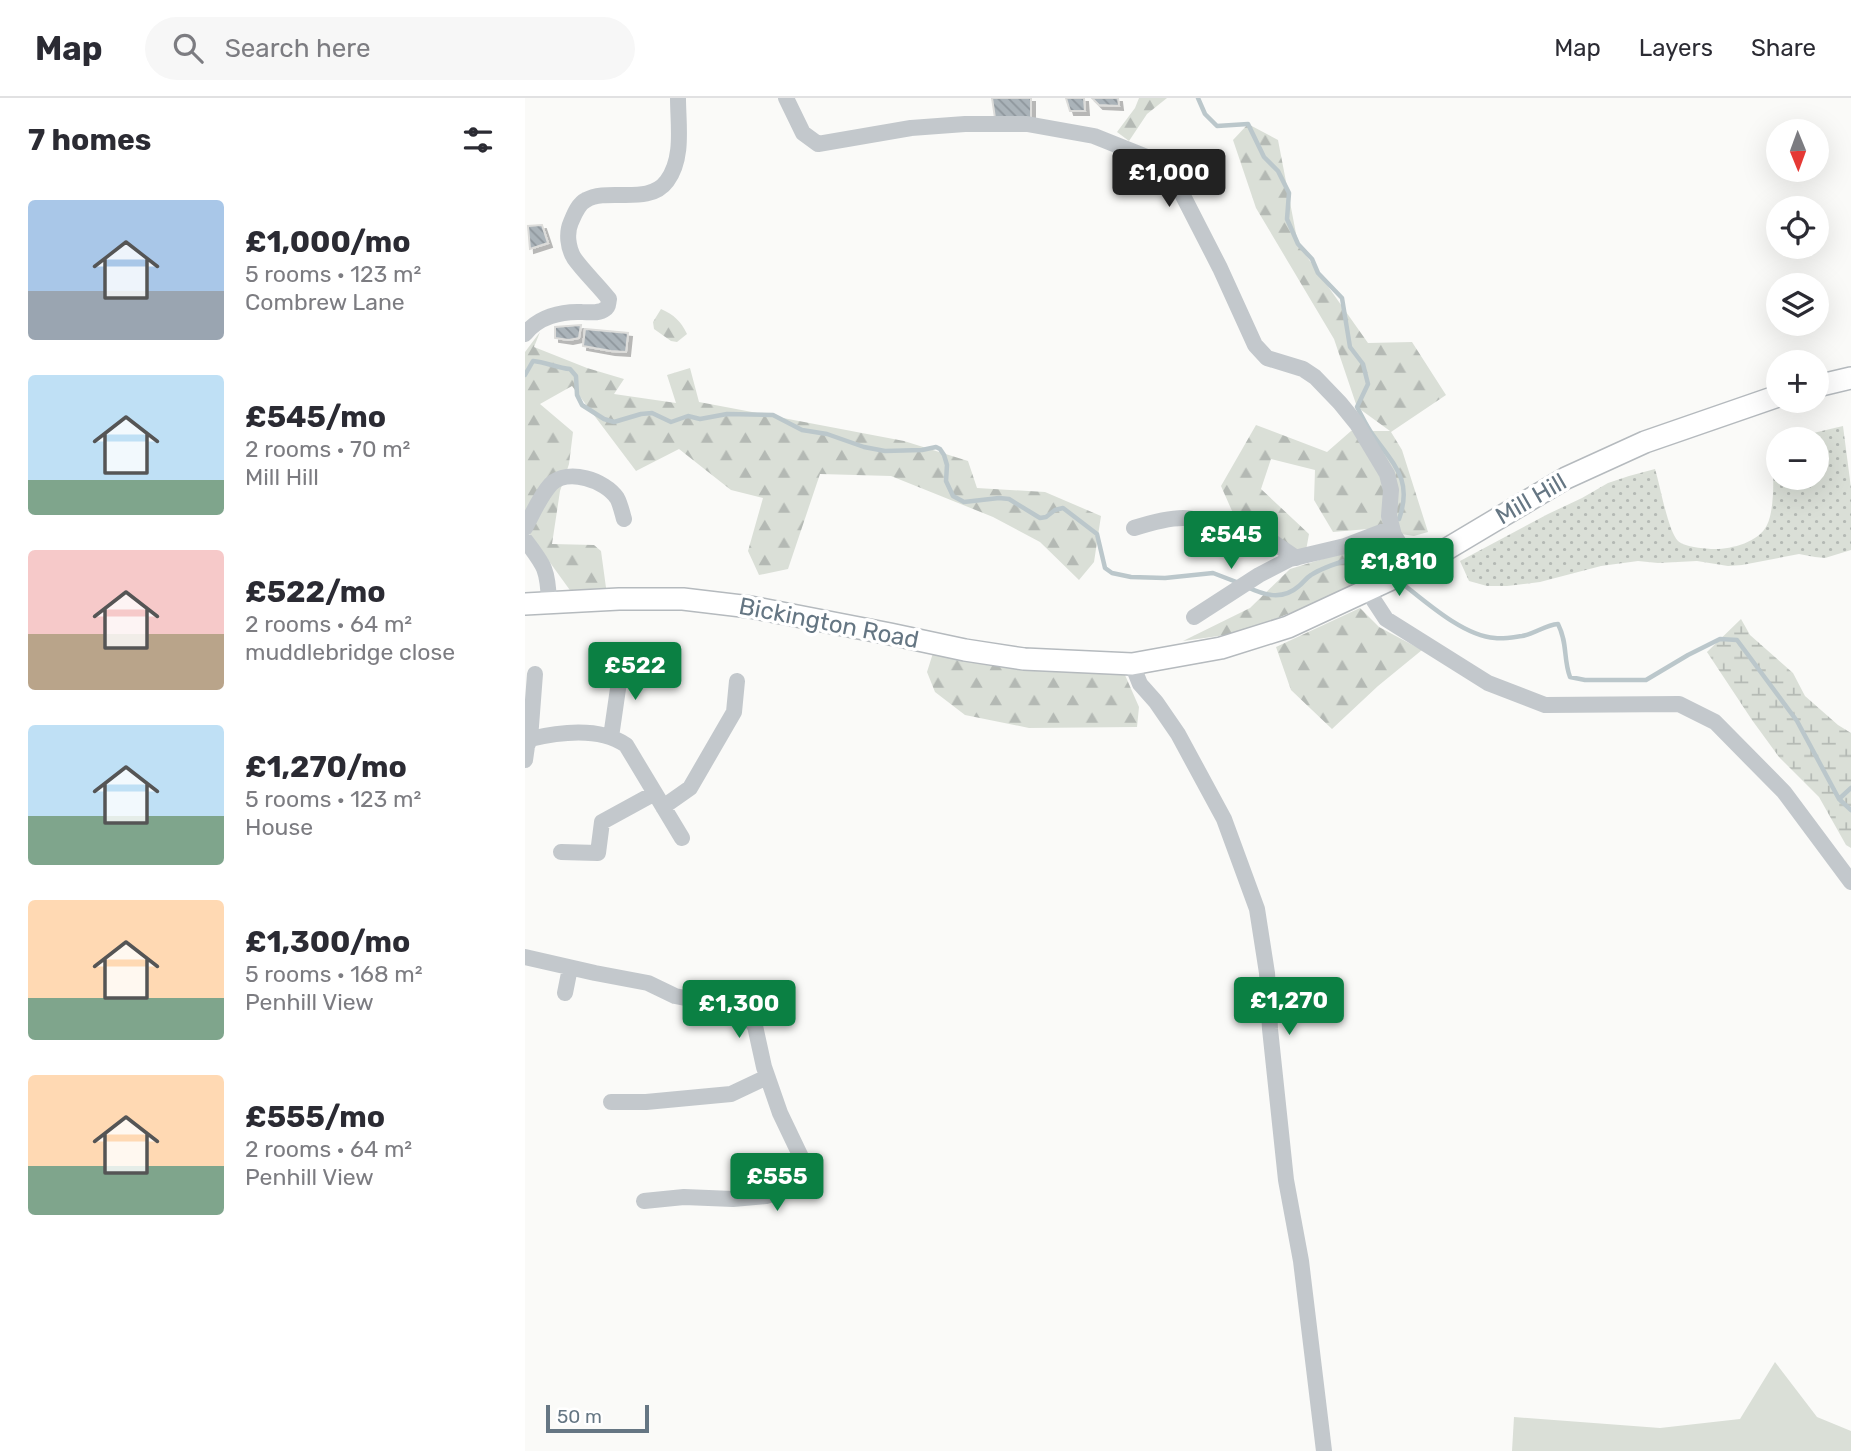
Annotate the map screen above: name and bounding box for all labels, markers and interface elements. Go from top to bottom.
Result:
search box [145,17,635,80]
text: Map [35,29,103,68]
icon: search [169,29,207,67]
text: Search here [225,33,370,64]
text: Map [1554,34,1601,62]
text: Layers [1639,34,1713,62]
text: Share [1751,34,1816,62]
north arrow [1766,119,1829,182]
map controls [1766,119,1829,490]
icon: filters [459,121,497,159]
text: 7 homes [28,122,151,158]
pin: £1,000 [1112,150,1226,209]
text: £1,000 [1128,158,1210,186]
button: locate [1766,196,1829,259]
text: £1,000/mo [245,224,411,260]
icon: home [84,228,168,312]
text: 5 rooms · 123 m² [245,260,421,288]
button: layers [1766,273,1829,336]
text: Combrew Lane [245,288,405,316]
button: + [1766,350,1829,413]
text: £545/mo [245,399,386,435]
icon: home [84,403,168,487]
button: − [1766,427,1829,490]
text: 2 rooms · 70 m² [245,435,410,463]
text: Mill Hill [245,463,319,491]
street label: Mill Hill [1491,468,1571,530]
pin: £545 [1190,512,1272,571]
text: £545 [1200,520,1262,548]
pin: £1,810 [1342,538,1456,598]
text: £1,810 [1361,547,1437,575]
text: £522/mo [245,574,386,610]
icon: home [84,578,168,662]
street label: Bickington Road [737,592,921,654]
text: 2 rooms · 64 m² [245,610,412,638]
text: muddlebridge close [245,638,455,666]
pin: £522 [594,642,676,702]
text: £522 [604,651,666,679]
text: £1,270/mo [245,749,407,785]
icon: home [84,753,168,837]
text: 5 rooms · 123 m² [245,785,421,813]
text: House [245,813,313,841]
text: £1,300/mo [245,924,410,960]
icon: home [84,928,168,1012]
text: 5 rooms · 168 m² [245,960,423,988]
pin: £1,270 [1232,978,1346,1037]
pin: £1,300 [682,981,796,1040]
text: £1,270 [1250,986,1328,1014]
text: Penhill View [245,988,374,1016]
text: £1,300 [699,989,779,1017]
text: £555/mo [245,1099,385,1135]
icon: home [84,1103,168,1187]
text: 2 rooms · 64 m² [245,1135,412,1163]
pin: £555 [736,1154,818,1213]
text: £555 [746,1162,808,1190]
text: Penhill View [245,1163,374,1191]
scale bar [546,1402,649,1434]
text: 50 m [557,1405,602,1428]

